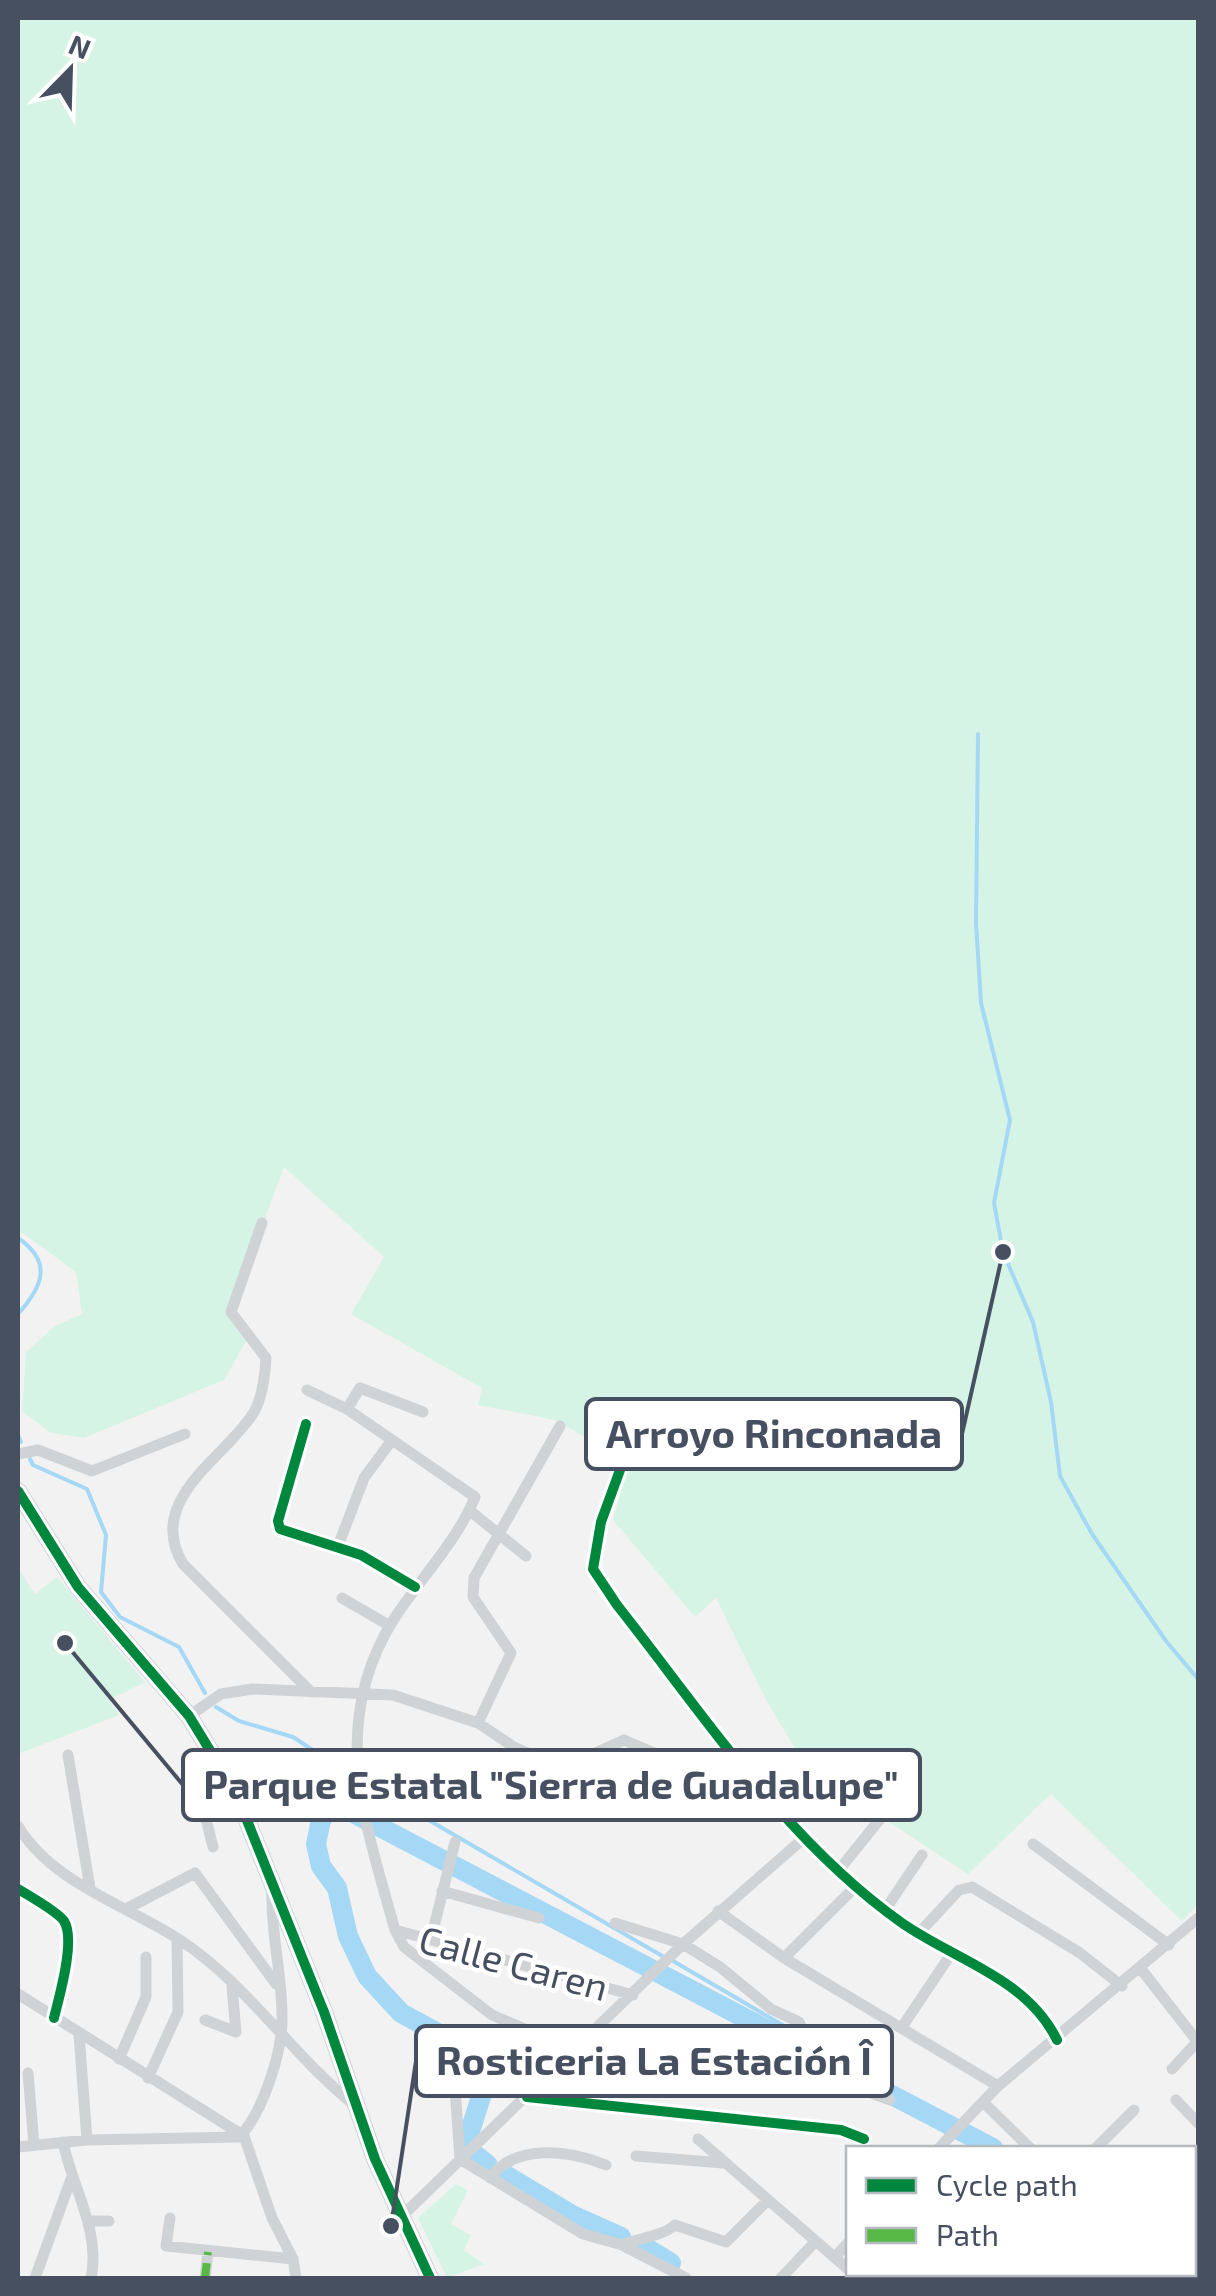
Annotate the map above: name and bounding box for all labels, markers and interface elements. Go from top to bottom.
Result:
north arrow [20,20,120,120]
text: N [64,26,96,66]
callout: Arroyo Rinconada [586,1399,962,1469]
text: Arroyo Rinconada [606,1408,942,1457]
callout: Parque Estatal "Sierra de Guadalupe" [183,1750,920,1820]
text: Parque Estatal "Sierra de Guadalupe" [203,1759,899,1807]
street label: Calle Caren [414,1915,614,2009]
callout: Rosticeria La Estación Î [416,2026,892,2096]
text: Rosticeria La Estación Î [436,2035,874,2083]
legend [846,2146,1196,2276]
text: Cycle path [936,2166,1078,2202]
text: Path [936,2216,999,2252]

